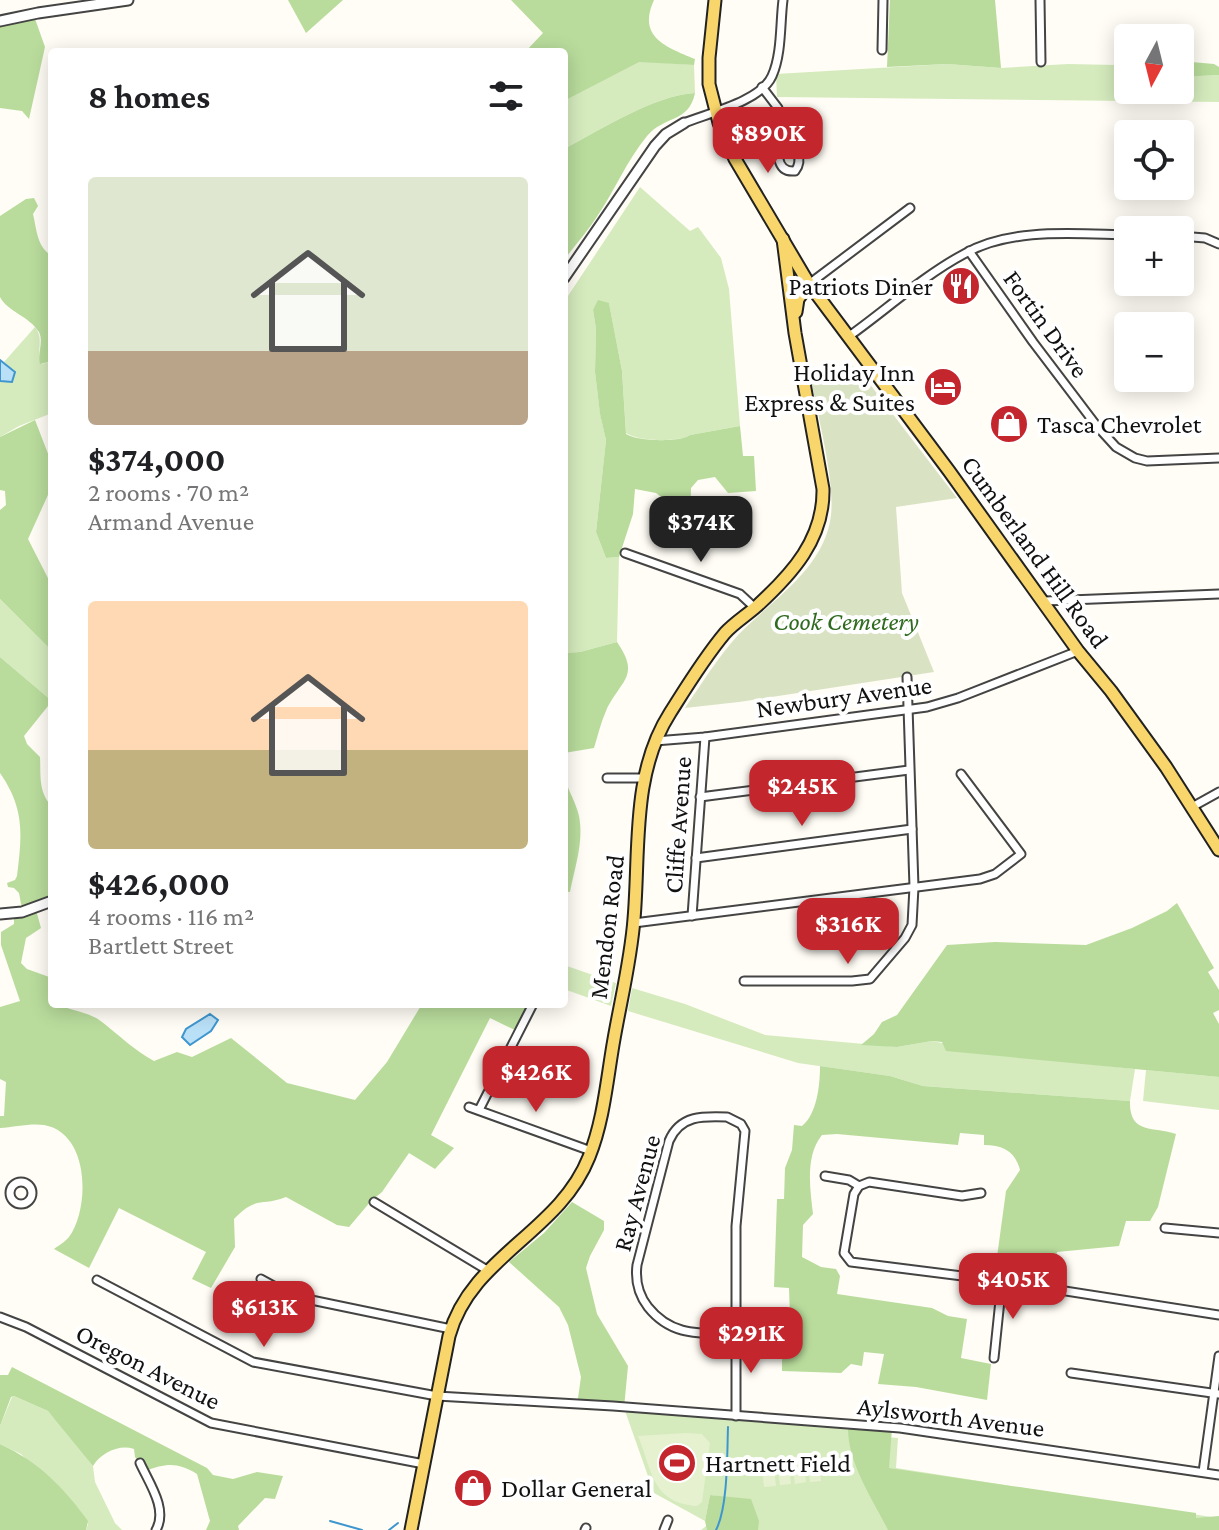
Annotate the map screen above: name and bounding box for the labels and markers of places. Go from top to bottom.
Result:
pin: $890K [712,107,824,175]
restaurant icon: Patriots Diner [940,265,982,307]
place label: Patriots Diner [789,272,933,301]
place label: Holiday Inn Express & Suites [744,358,915,417]
hotel icon: Holiday Inn Express & Suites [922,366,964,408]
shop icon: Tasca Chevrolet [988,403,1030,445]
place label: Tasca Chevrolet [1037,410,1202,439]
pin: $374K [645,496,757,564]
pin: $245K [746,760,858,828]
pin: $316K [792,898,904,966]
pin: $426K [480,1046,592,1114]
pin: $405K [957,1253,1069,1321]
pin: $613K [208,1281,320,1349]
pin: $291K [695,1307,807,1375]
sports icon: Hartnett Field [656,1442,698,1484]
place label: Hartnett Field [705,1449,851,1478]
shop icon: Dollar General [452,1467,494,1509]
place label: Dollar General [501,1474,652,1503]

